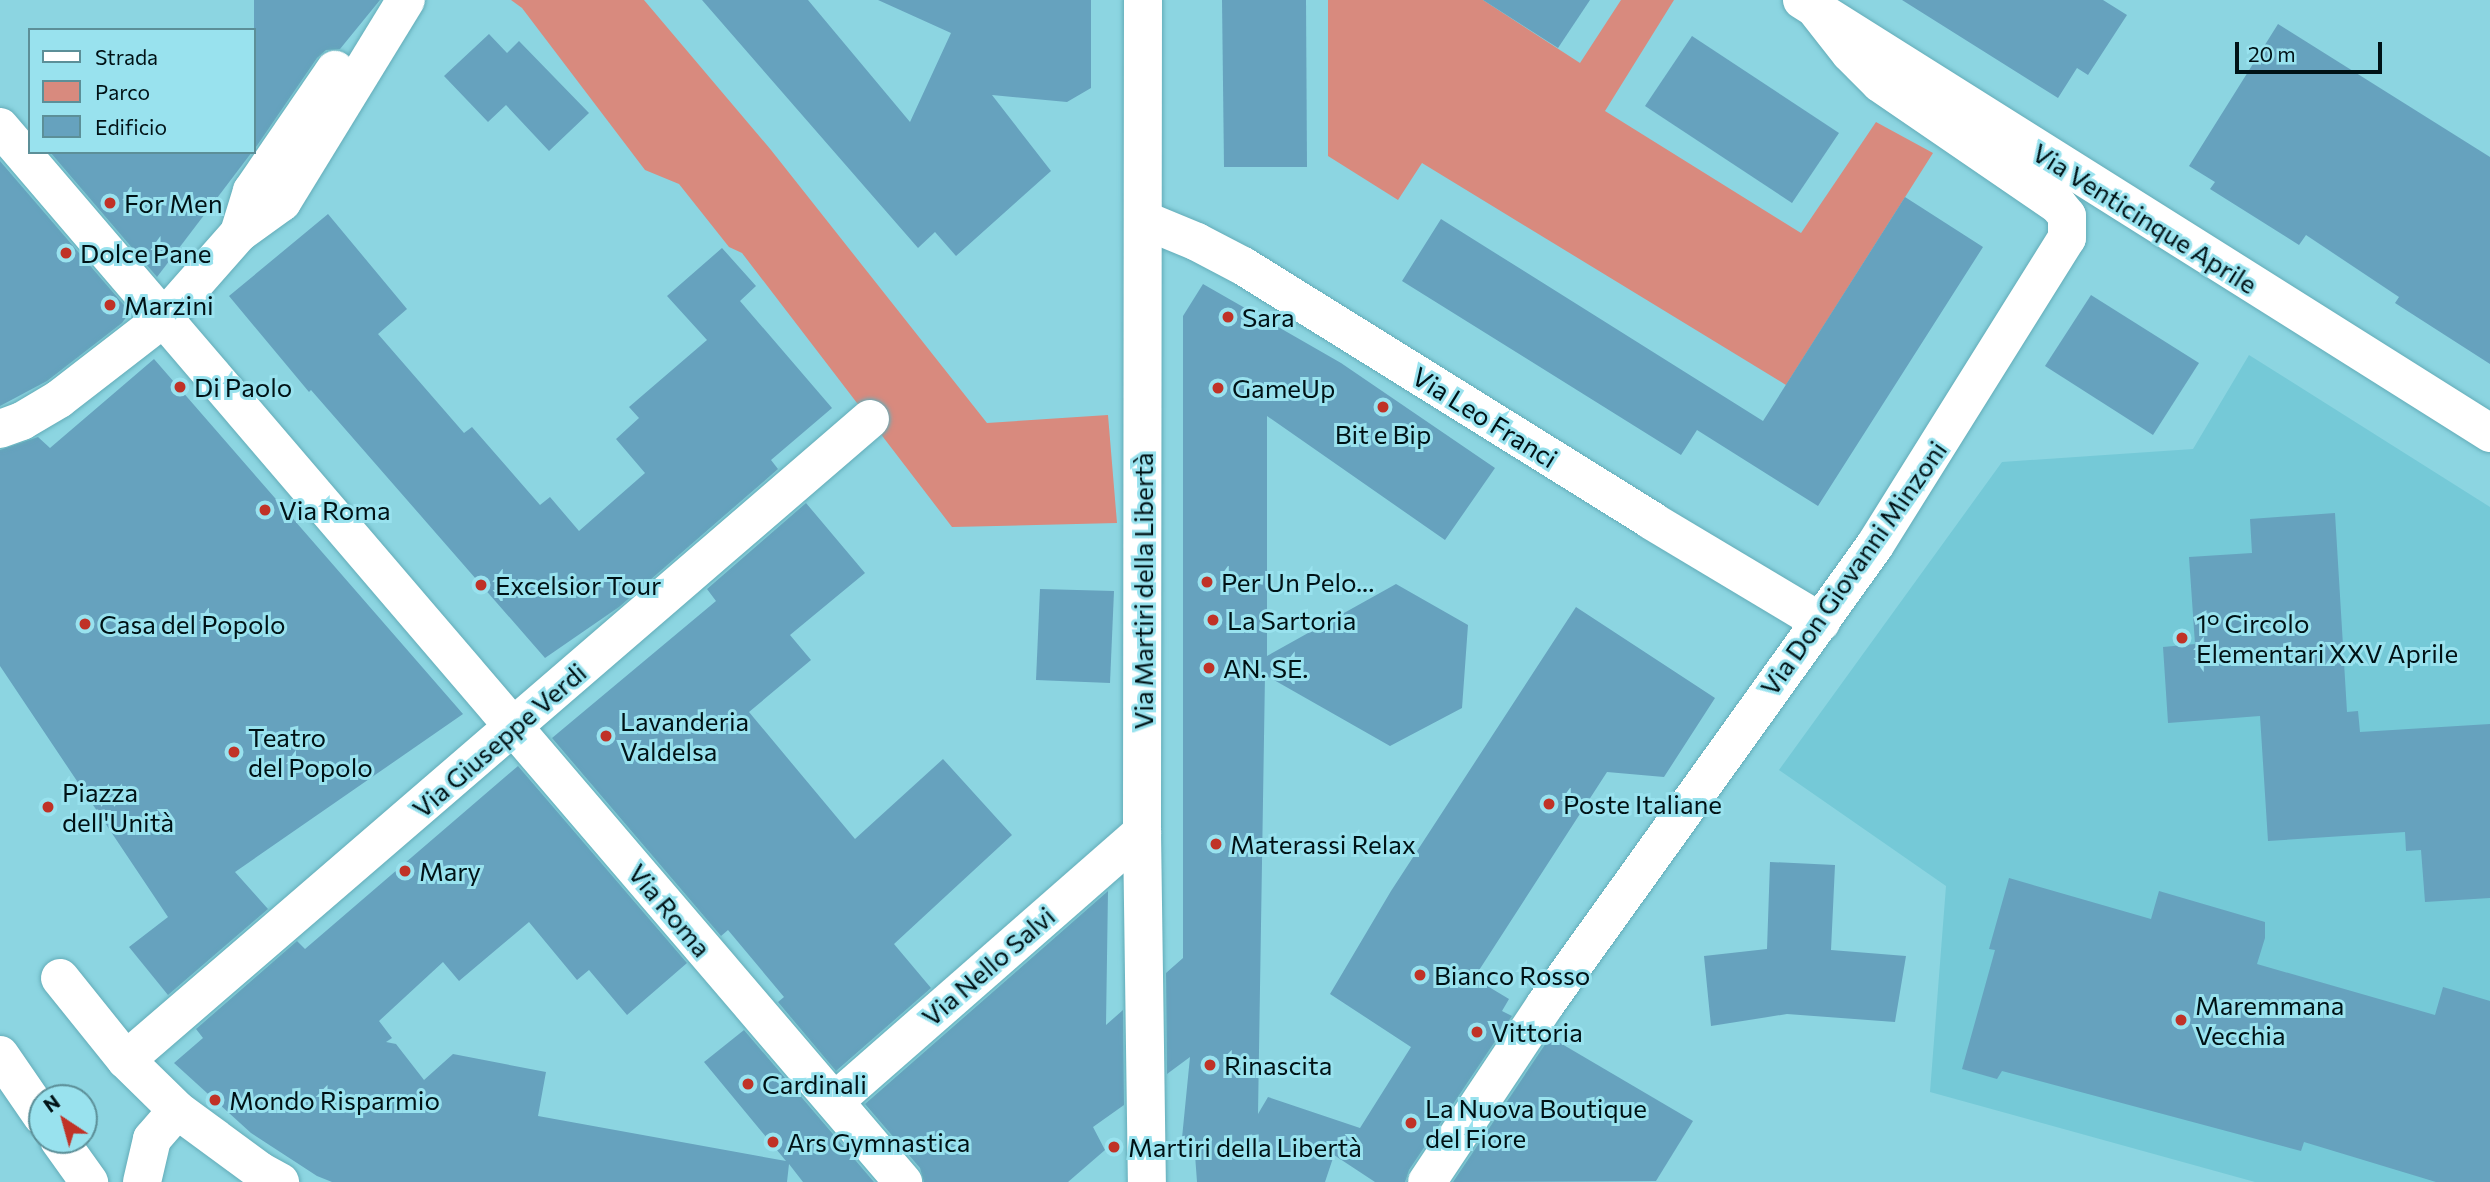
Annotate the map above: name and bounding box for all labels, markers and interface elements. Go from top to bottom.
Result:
legend [28,28,256,154]
scale bar [2238,28,2385,72]
text: 20 m [2248,41,2296,66]
text: Strada [95,44,158,69]
text: Parco [95,79,150,104]
text: Edificio [95,114,167,139]
street label: Via Venticinque Aprile [2027,136,2263,300]
place label: For Men [124,187,223,219]
marker: For Men [102,195,118,211]
place label: Dolce Pane [80,237,211,269]
marker: Dolce Pane [58,245,74,261]
place label: Marzini [124,289,214,321]
marker: Marzini [102,297,118,313]
place label: Sara [1242,301,1295,333]
marker: Sara [1220,309,1236,325]
street label: Via Leo Franci [1407,360,1563,474]
place label: Di Paolo [194,371,292,403]
place label: GameUp [1232,372,1335,404]
marker: Di Paolo [172,379,188,395]
marker: GameUp [1210,380,1226,396]
marker: Bit e Bip [1375,399,1391,415]
place label: Bit e Bip [1335,418,1431,450]
street label: Via Don Giovanni Minzoni [1753,435,1953,701]
street label: Via Martiri della Libertà [1127,453,1159,729]
place label: Via Roma [279,494,390,526]
marker: Via Roma [257,502,273,518]
place label: Per Un Pelo... [1221,566,1374,598]
place label: Excelsior Tour [495,569,661,601]
marker: Per Un Pelo... [1199,574,1215,590]
marker: Excelsior Tour [473,577,489,593]
place label: La Sartoria [1227,604,1356,636]
place label: 1° Circolo Elementari XXV Aprile [2196,607,2458,668]
place label: Casa del Popolo [99,608,286,640]
marker: La Sartoria [1205,612,1221,628]
marker: Casa del Popolo [77,616,93,632]
marker: 1° Circolo Elementari XXV Aprile [2174,630,2190,646]
place label: AN. SE. [1223,652,1308,684]
street label: Via Giuseppe Verdi [406,656,592,824]
marker: AN. SE. [1201,660,1217,676]
place label: Lavanderia Valdelsa [620,705,749,766]
place label: Teatro del Popolo [248,721,373,782]
marker: Lavanderia Valdelsa [598,728,614,744]
marker: Teatro del Popolo [226,744,242,760]
place label: Piazza dell'Unità [62,776,174,838]
place label: Poste Italiane [1563,788,1722,820]
marker: Poste Italiane [1541,796,1557,812]
marker: Piazza dell'Unità [40,799,56,815]
place label: Materassi Relax [1230,828,1416,860]
marker: Materassi Relax [1208,836,1224,852]
place label: Mary [419,855,481,887]
street label: Via Roma [622,857,718,963]
marker: Mary [397,863,413,879]
street label: Via Nello Salvi [915,900,1061,1032]
place label: Bianco Rosso [1434,959,1590,991]
marker: Bianco Rosso [1412,967,1428,983]
place label: Maremmana Vecchia [2195,989,2344,1050]
marker: Maremmana Vecchia [2173,1012,2189,1028]
place label: Vittoria [1491,1016,1583,1048]
marker: Vittoria [1469,1024,1485,1040]
place label: Rinascita [1224,1049,1332,1081]
marker: Rinascita [1202,1057,1218,1073]
place label: Cardinali [762,1068,867,1100]
marker: Cardinali [740,1076,756,1092]
north arrow [28,1084,98,1154]
place label: Mondo Risparmio [229,1084,440,1116]
text: N [39,1090,64,1117]
marker: Mondo Risparmio [207,1092,223,1108]
place label: La Nuova Boutique del Fiore [1425,1092,1647,1154]
marker: La Nuova Boutique del Fiore [1403,1115,1419,1131]
place label: Ars Gymnastica [787,1126,970,1158]
place label: Martiri della Libertà [1128,1131,1362,1163]
marker: Ars Gymnastica [765,1134,781,1150]
marker: Martiri della Libertà [1106,1139,1122,1155]

